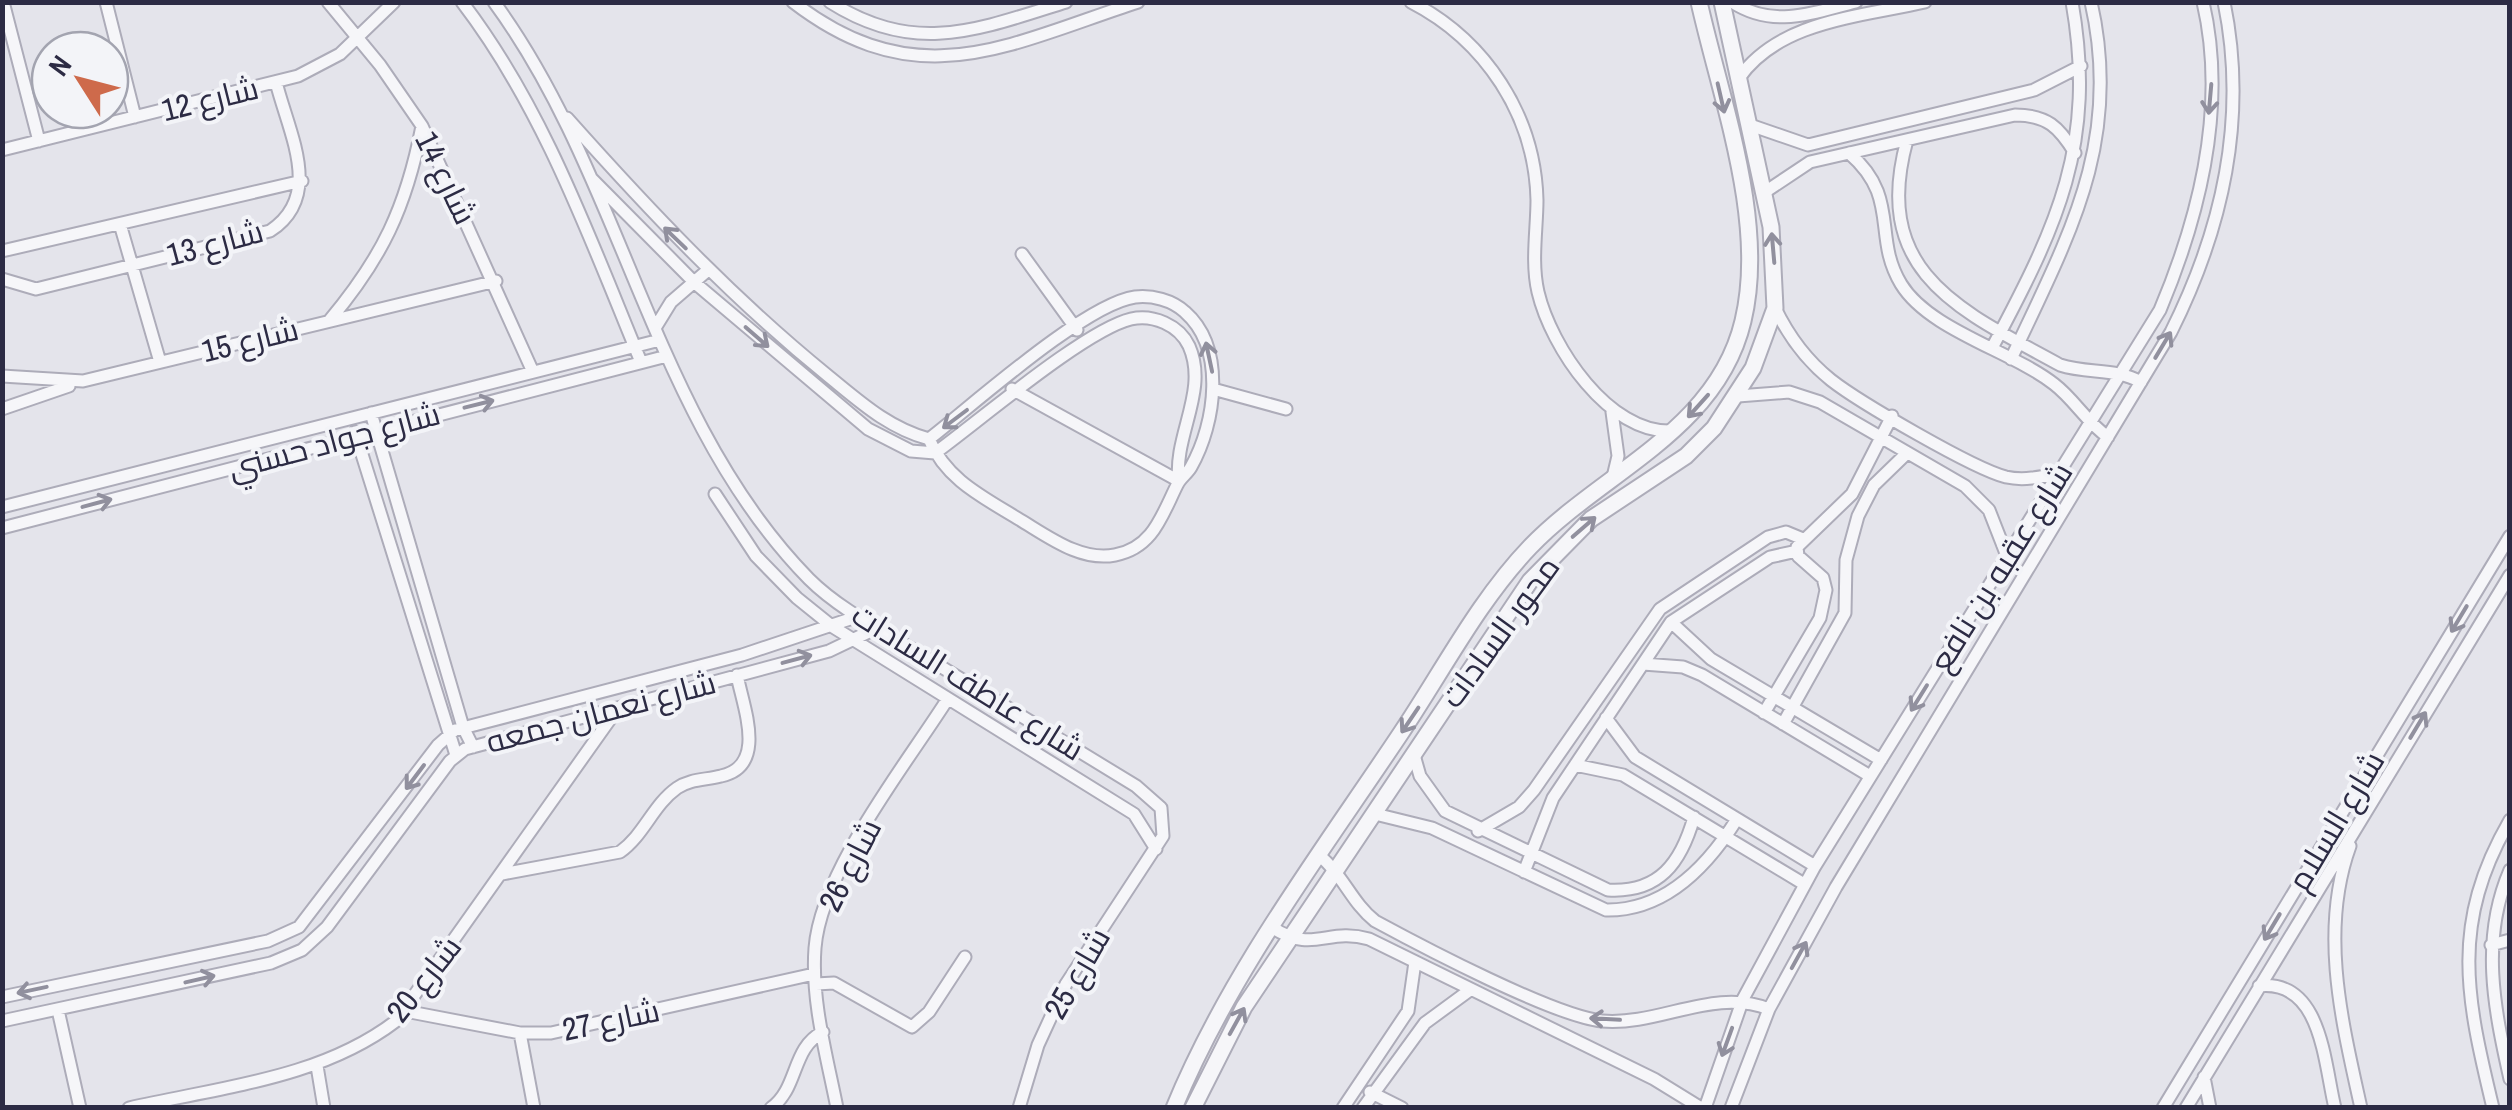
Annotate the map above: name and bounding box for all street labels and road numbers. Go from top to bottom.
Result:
street label: شارع 12 [157,66,263,132]
street label: شارع 14 [405,124,487,232]
street label: شارع 13 [162,209,268,277]
street label: شارع 15 [197,307,303,373]
street label: شارع جواد حسني [223,392,446,493]
street label: شارع عقبه بن نافع [1919,454,2083,680]
street label: محور السادات [1430,547,1569,716]
street label: شارع عاطف السادات [843,593,1093,771]
street label: شارع نعمان جمعه [481,660,721,764]
street label: شارع السلام [2277,743,2395,899]
street label: شارع 26 [808,811,892,919]
street label: شارع 25 [1033,919,1121,1027]
street label: شارع 20 [376,927,472,1031]
street label: شارع 27 [558,988,664,1052]

